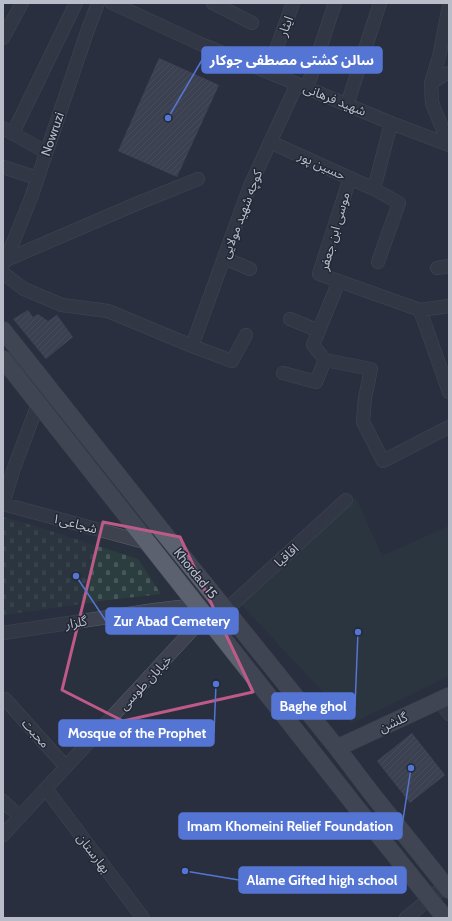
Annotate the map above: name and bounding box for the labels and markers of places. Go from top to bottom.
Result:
callout: سالن کشتی مصطفی جوکار [202,47,382,73]
callout: Zur Abad Cemetery [106,608,238,634]
callout: Baghe ghol [272,693,355,719]
callout: Mosque of the Prophet [59,720,214,746]
callout: Imam Khomeini Relief Foundation [179,813,402,839]
callout: Alame Gifted high school [239,867,406,893]

